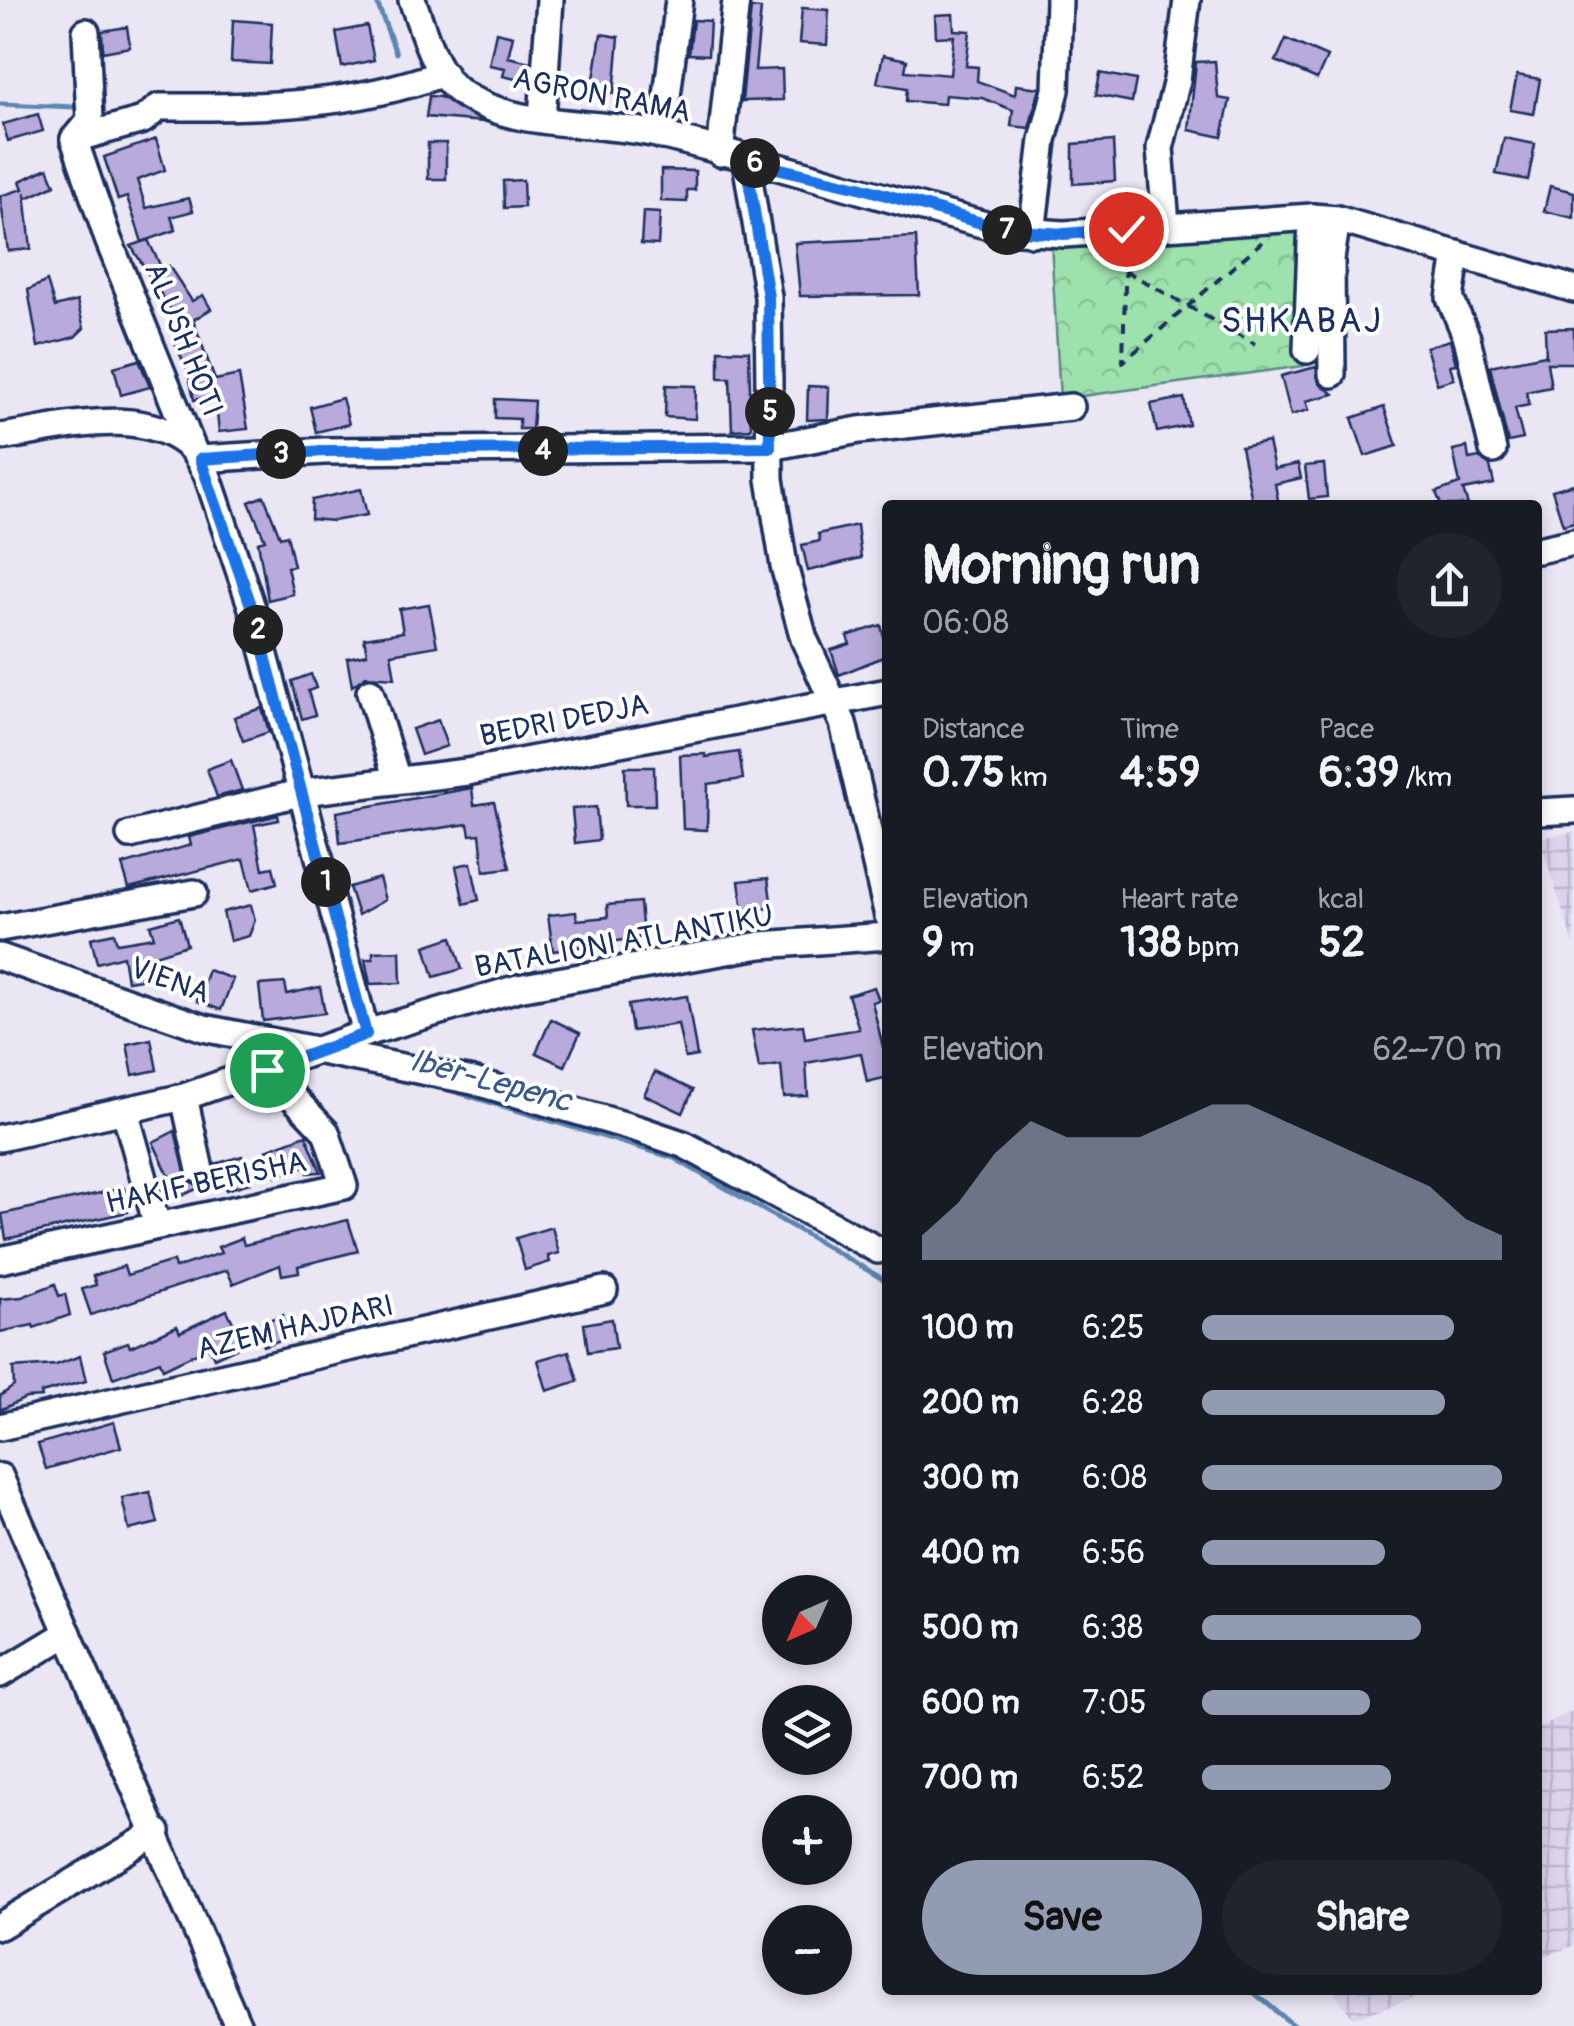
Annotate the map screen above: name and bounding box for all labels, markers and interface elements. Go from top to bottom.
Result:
street label: AGRON RAMA [510,60,694,131]
pin: 6 [730,138,780,188]
text: 6 [747,145,763,180]
pin [1084,187,1169,272]
icon: check [1099,202,1154,257]
pin: 7 [982,205,1032,255]
text: 7 [1000,212,1014,247]
street label: ALUSH HOTI [136,257,231,421]
district label: SHKABAJ [1221,299,1383,343]
pin: 5 [745,387,795,437]
text: 5 [762,394,778,429]
pin: 4 [518,426,568,476]
pin: 3 [256,429,306,479]
text: 4 [535,433,551,468]
text: 3 [273,436,289,471]
text: Morning run [922,531,1200,600]
button: share [1397,533,1502,638]
text: 06:08 [922,603,1009,643]
pin: 2 [233,605,283,655]
text: 2 [250,612,266,647]
street label: BEDRI DEDJA [477,686,651,755]
text: Distance [922,712,1024,747]
text: Time [1120,712,1179,747]
text: Pace [1319,712,1374,747]
text: 0.75 [922,747,1005,799]
text: 4:59 [1120,747,1200,799]
text: 6:39 [1319,747,1399,799]
text: km [1005,760,1048,795]
text: /km [1399,760,1452,795]
pin: 1 [301,857,351,907]
text: 1 [321,864,331,899]
text: Elevation [922,882,1029,917]
text: Heart rate [1120,882,1238,917]
text: kcal [1319,882,1364,917]
street label: BATALIONI ATLANTIKU [472,897,776,986]
text: 9 [922,917,944,969]
text: 138 [1120,917,1181,969]
text: 52 [1319,917,1365,969]
text: m [944,930,975,965]
text: bpm [1181,930,1239,965]
street label: VIENA [125,949,215,1012]
pin [225,1028,310,1113]
text: Elevation [922,1030,1044,1070]
text: 62–70 m [1372,1030,1502,1070]
water label: Ibër-Lepenc [406,1040,577,1122]
icon: arrive [240,1043,295,1098]
street label: HAKIF BERISHA [103,1143,310,1222]
street label: AZEM HAJDARI [193,1287,397,1368]
text: 100 m [922,1308,1014,1348]
text: 6:25 [1082,1308,1144,1348]
text: 200 m [922,1383,1019,1423]
text: 6:28 [1082,1383,1143,1423]
text: 300 m [922,1458,1019,1498]
text: 6:08 [1082,1458,1147,1498]
text: 400 m [922,1533,1020,1573]
text: 6:56 [1082,1533,1145,1573]
north arrow [762,1575,852,1665]
map controls [762,1575,852,1995]
text: 500 m [922,1608,1018,1648]
text: 6:38 [1082,1608,1143,1648]
text: 600 m [922,1683,1020,1723]
text: 7:05 [1082,1683,1147,1723]
button: layers [762,1685,852,1775]
text: 700 m [922,1758,1018,1798]
text: 6:52 [1082,1758,1144,1798]
button: + [762,1795,852,1885]
button: Save [922,1860,1202,1975]
button: Share [1222,1860,1502,1975]
button: − [762,1905,852,1995]

